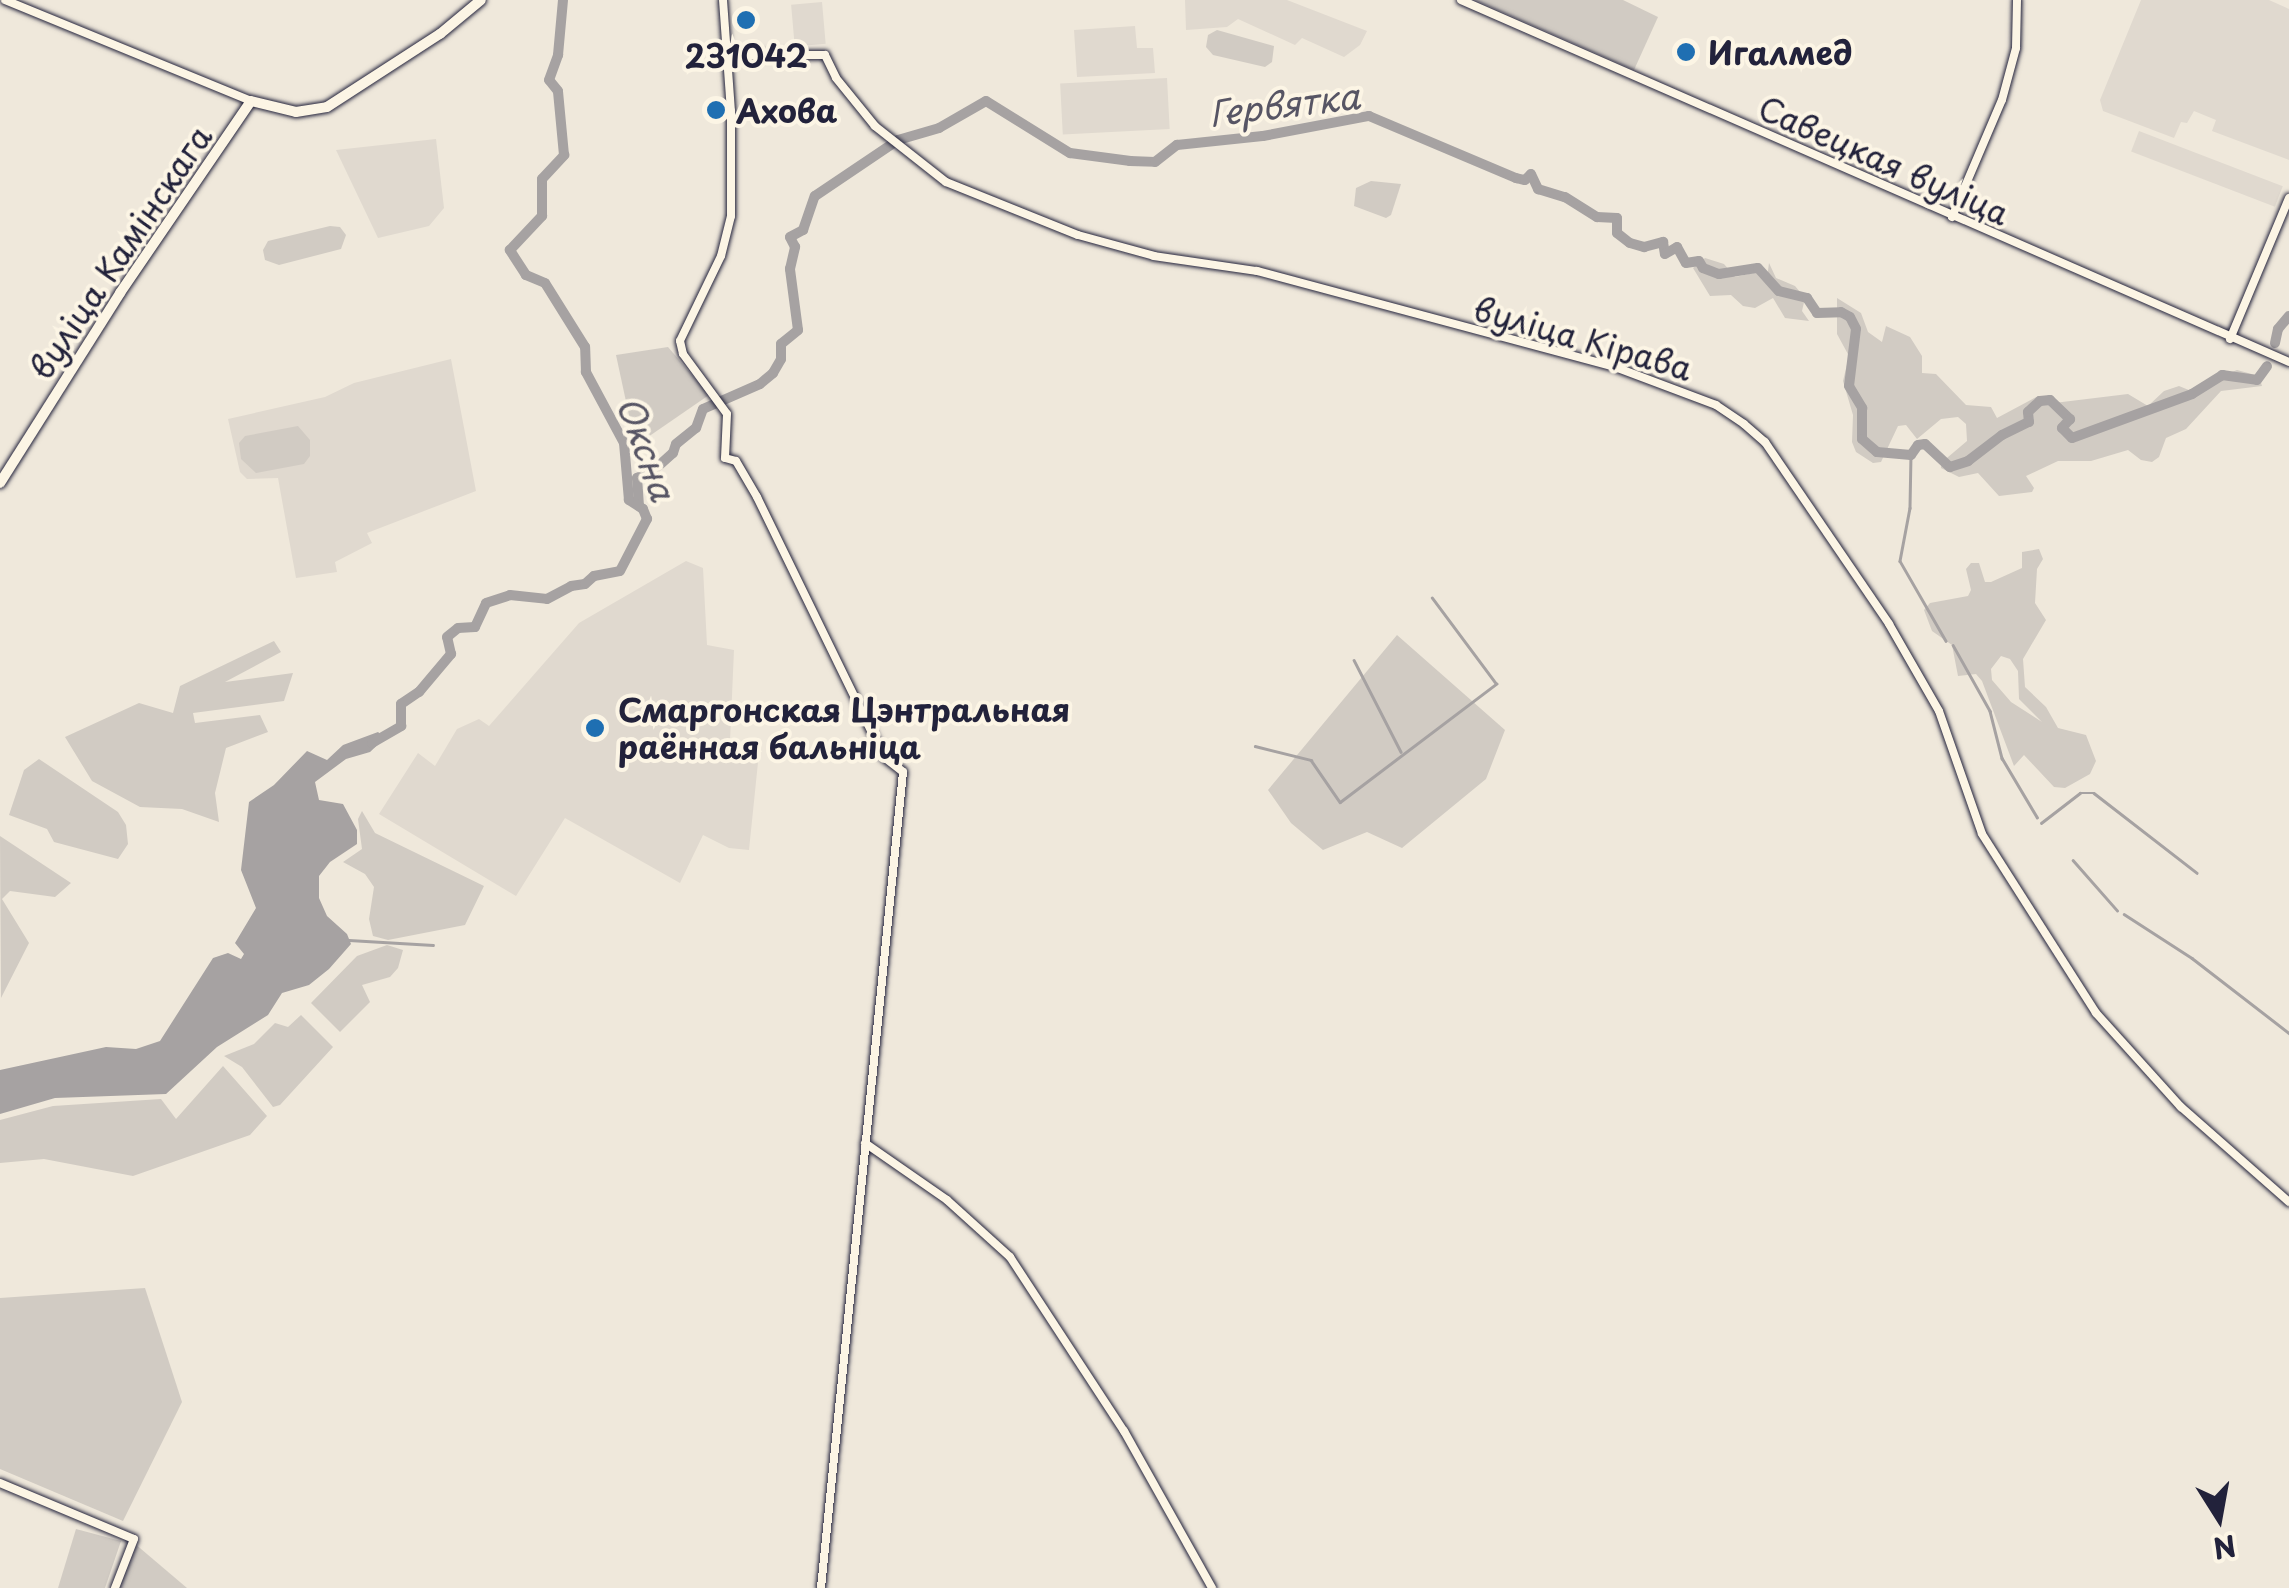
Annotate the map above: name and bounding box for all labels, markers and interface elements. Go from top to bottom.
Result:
marker: 231042 [735,9,757,31]
place label: Игалмед [1708,33,1852,71]
place label: 231042 [684,36,808,74]
marker: Игалмед [1673,39,1699,65]
water label: Гервятка [1206,74,1362,134]
street label: Савецкая вуліца [1753,88,2015,232]
place label: Ахова [736,91,837,129]
marker: Ахова [705,99,727,121]
street label: вуліца Камінскага [21,118,219,386]
street label: вуліца Кірава [1469,288,1697,388]
water label: Оксна [609,390,685,506]
place label: Смаргонская Цэнтральная раённая бальніца [618,691,1071,766]
marker: Смаргонская Цэнтральная раённая бальніца [582,715,608,741]
north arrow [2169,1468,2269,1568]
text: N [2210,1525,2240,1571]

